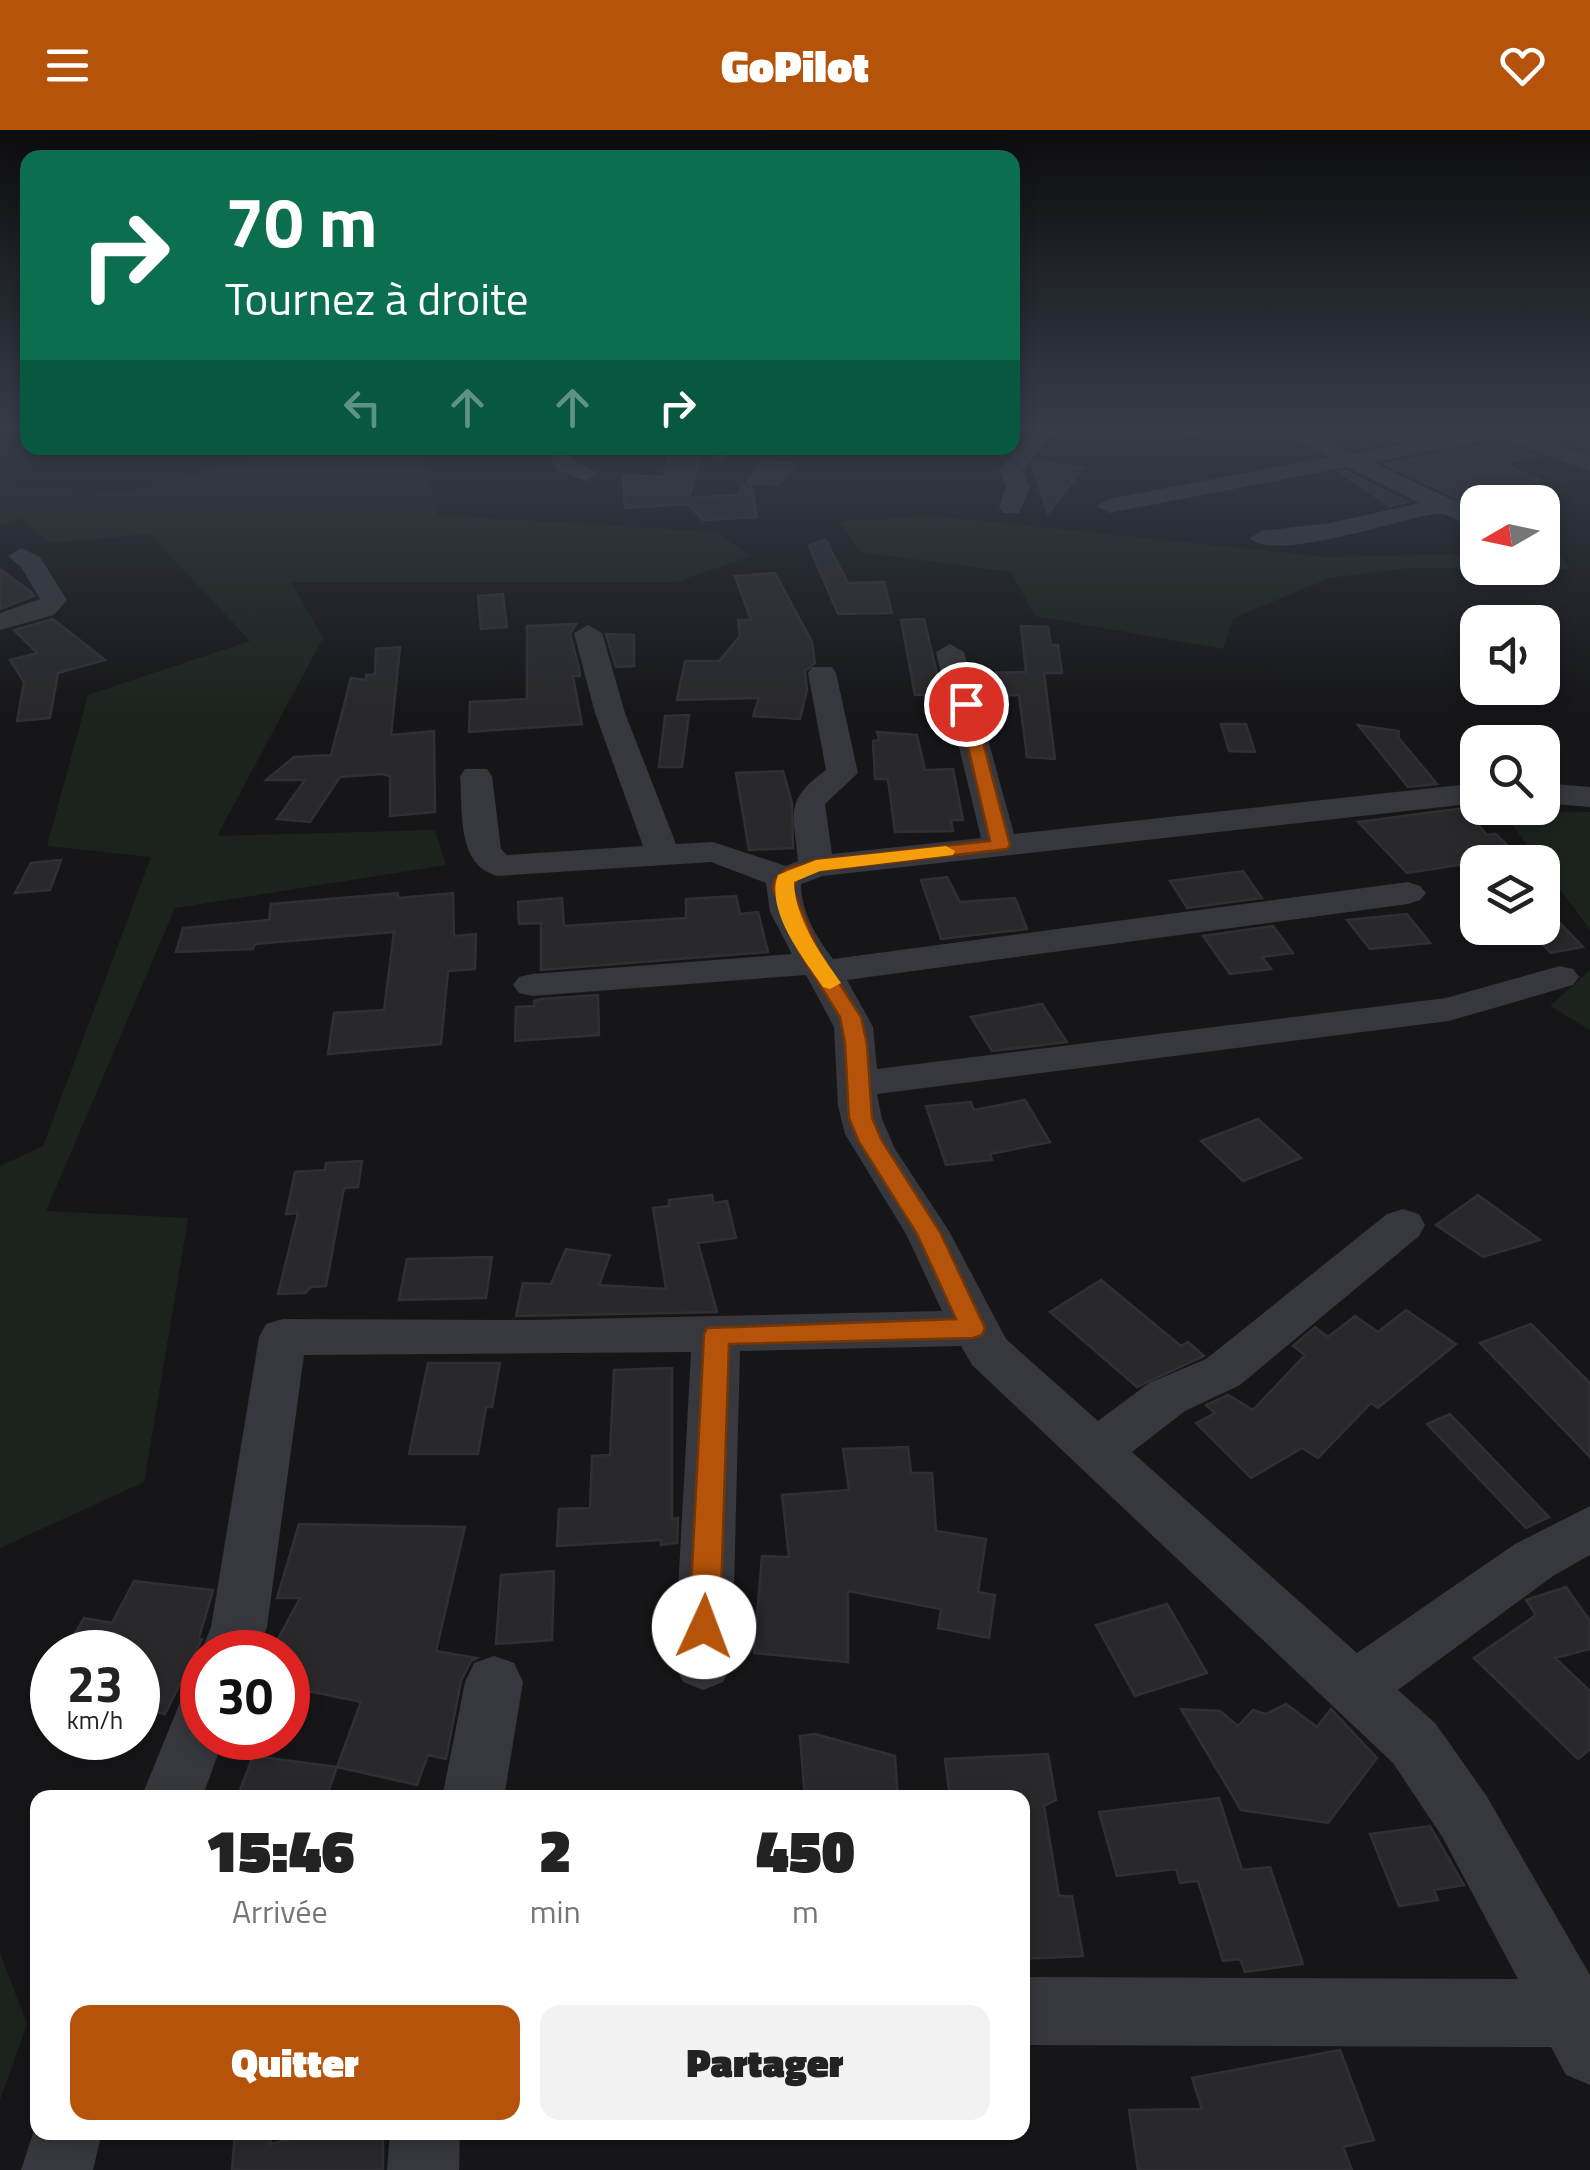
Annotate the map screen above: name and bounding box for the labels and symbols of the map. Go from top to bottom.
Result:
north arrow [1460,485,1560,585]
pin [924,662,1009,747]
position arrow [652,1575,756,1679]
speed limit sign: 30 [180,1630,310,1760]

